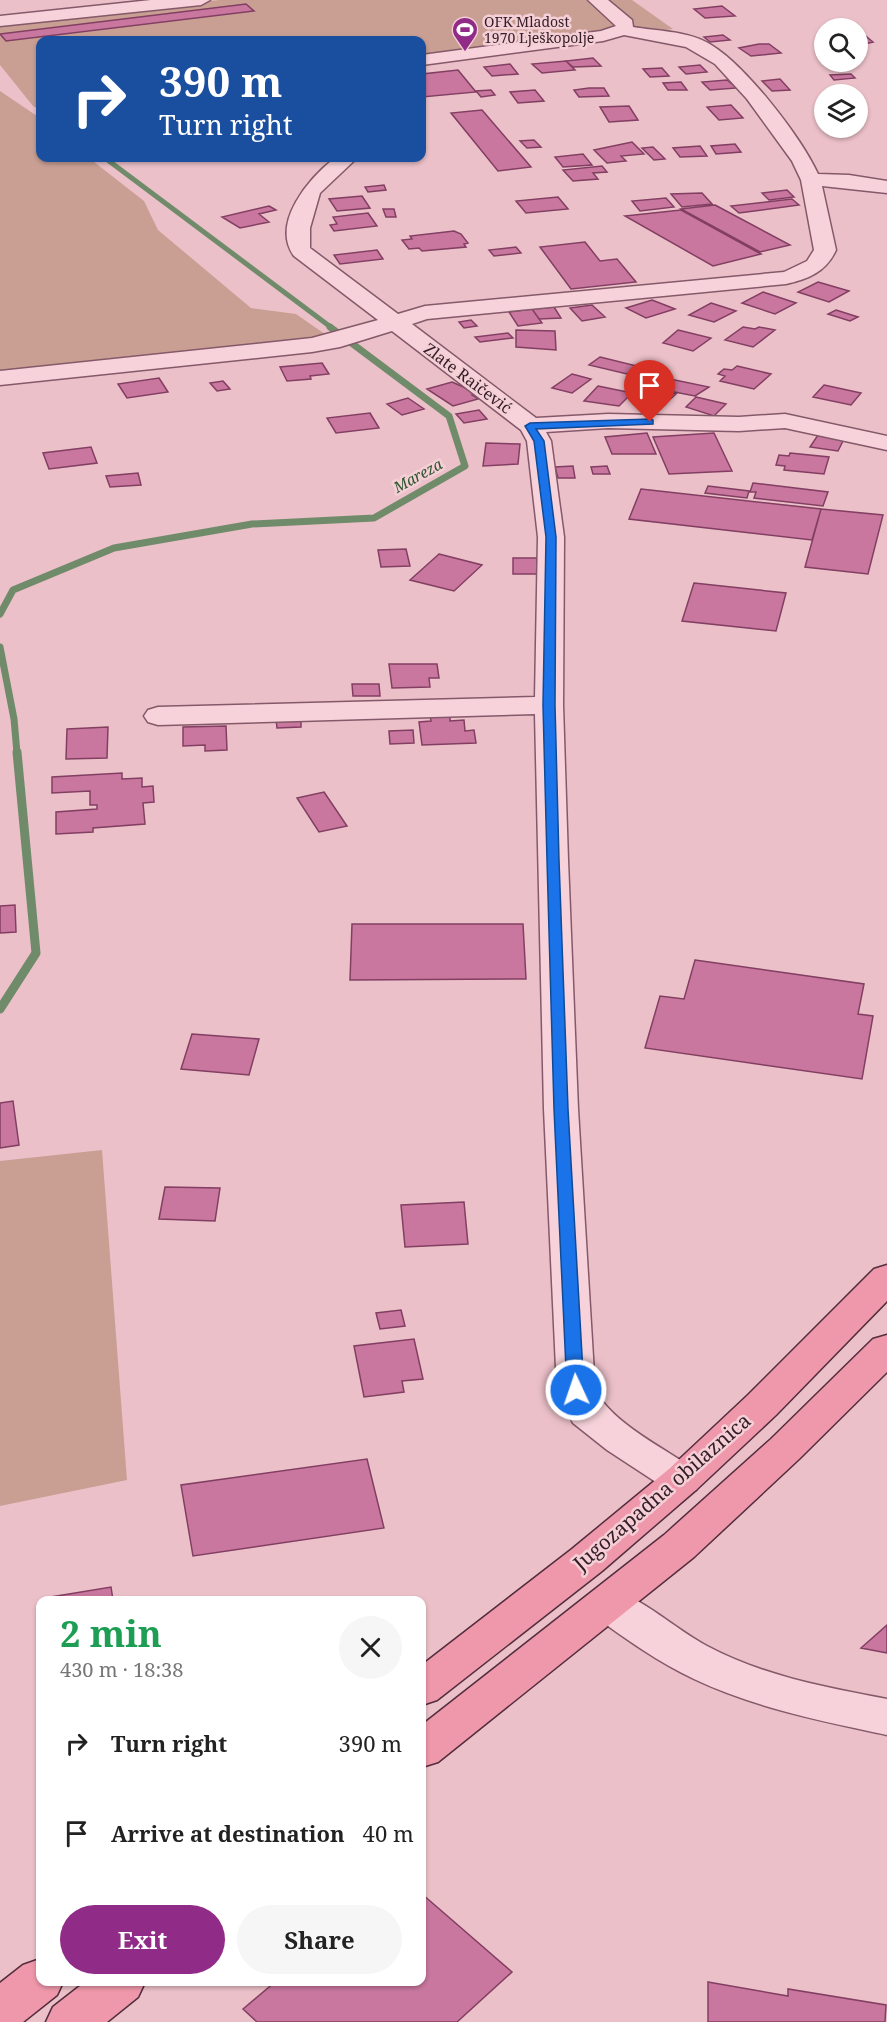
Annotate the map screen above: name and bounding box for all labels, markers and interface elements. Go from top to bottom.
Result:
place label: OFK Mladost 1970 Lješkopolje [484,12,594,47]
sports icon: OFK Mladost 1970 Lješkopolje [450,15,480,53]
map controls [814,18,868,138]
button: search [814,18,868,72]
text: 390 m [159,52,283,109]
icon: right [60,60,138,138]
button: layers [814,84,868,138]
text: Turn right [159,106,292,143]
street label: Zlate Raičević [419,338,517,418]
pin [624,360,675,422]
icon: arrive [633,369,666,402]
water label: Mareza [389,453,446,497]
position arrow [544,1358,608,1422]
street label: Jugozapadna obilaznica [566,1407,756,1577]
text: 2 min [60,1609,162,1658]
button: close [339,1616,402,1679]
text: 430 m · 18:38 [60,1656,183,1683]
icon: right [60,1727,93,1760]
text: Turn right [111,1728,227,1758]
text: 390 m [339,1728,402,1758]
icon: arrive [60,1817,93,1850]
text: Arrive at destination [111,1818,345,1848]
text: 40 m [363,1818,414,1848]
button: Exit [60,1905,225,1974]
button: Share [237,1905,402,1974]

